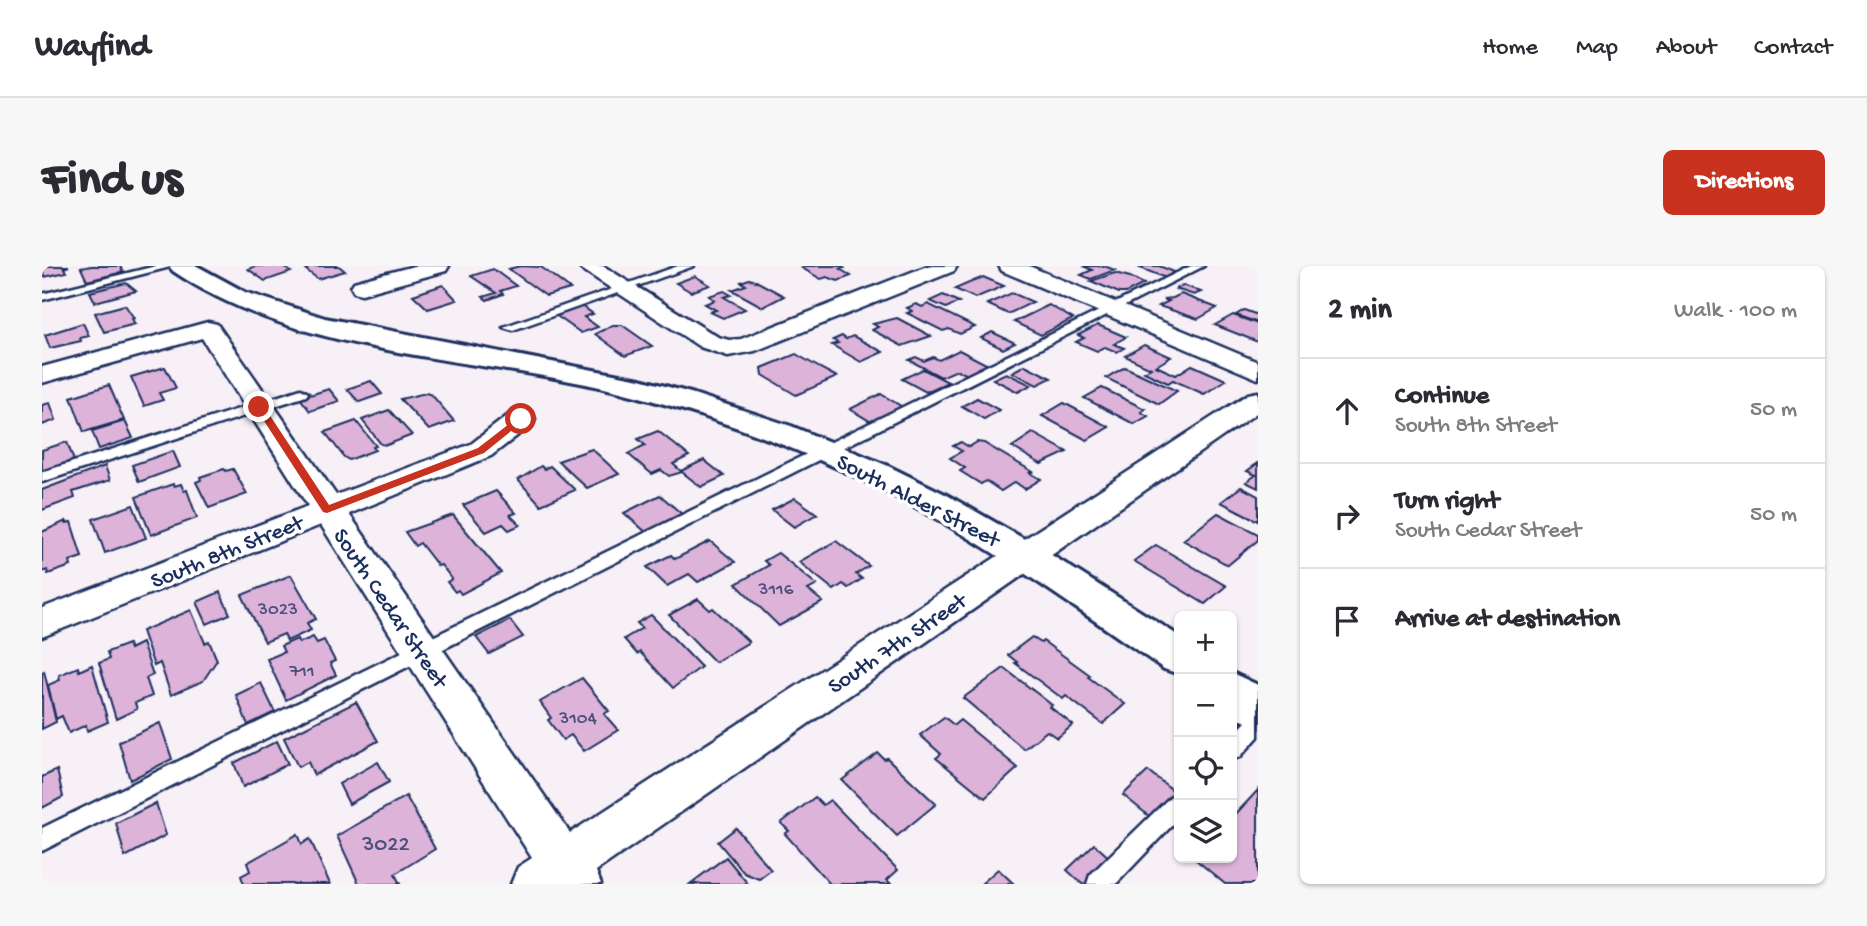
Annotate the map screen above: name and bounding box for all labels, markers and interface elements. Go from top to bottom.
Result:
text: Wayfind [35,29,150,67]
text: Home [1482,34,1538,63]
text: Map [1576,34,1618,63]
text: About [1656,34,1716,63]
text: Contact [1754,34,1832,63]
button: Directions [1663,150,1825,215]
text: Find us [42,153,182,211]
text: 2 min [1328,294,1392,329]
text: Walk · 100 m [1674,298,1797,325]
text: Continue [1395,382,1489,413]
route end [243,391,274,422]
icon: ahead [1328,392,1366,430]
text: 50 m [1750,397,1797,424]
route start [505,403,536,434]
text: South 8th Street [1395,413,1557,440]
street label: South Alder Street [831,449,1005,556]
text: Turn right [1395,487,1499,518]
icon: right [1328,497,1366,535]
text: 50 m [1750,502,1797,529]
street label: South 8th Street [147,510,309,596]
text: South Cedar Street [1395,518,1581,545]
street label: South Cedar Street [326,524,453,695]
house number: 3116 [758,579,794,602]
street label: South 7th Street [824,588,974,701]
house number: 3023 [257,599,298,622]
icon: arrive [1328,602,1366,640]
text: Arrive at destination [1395,605,1620,636]
map controls [1174,611,1237,863]
button: + [1174,611,1237,674]
house number: 711 [288,661,315,684]
button: − [1174,674,1237,737]
house number: 3104 [558,708,597,731]
button: locate [1174,737,1237,800]
button: layers [1174,800,1237,863]
house number: 3022 [361,832,410,859]

